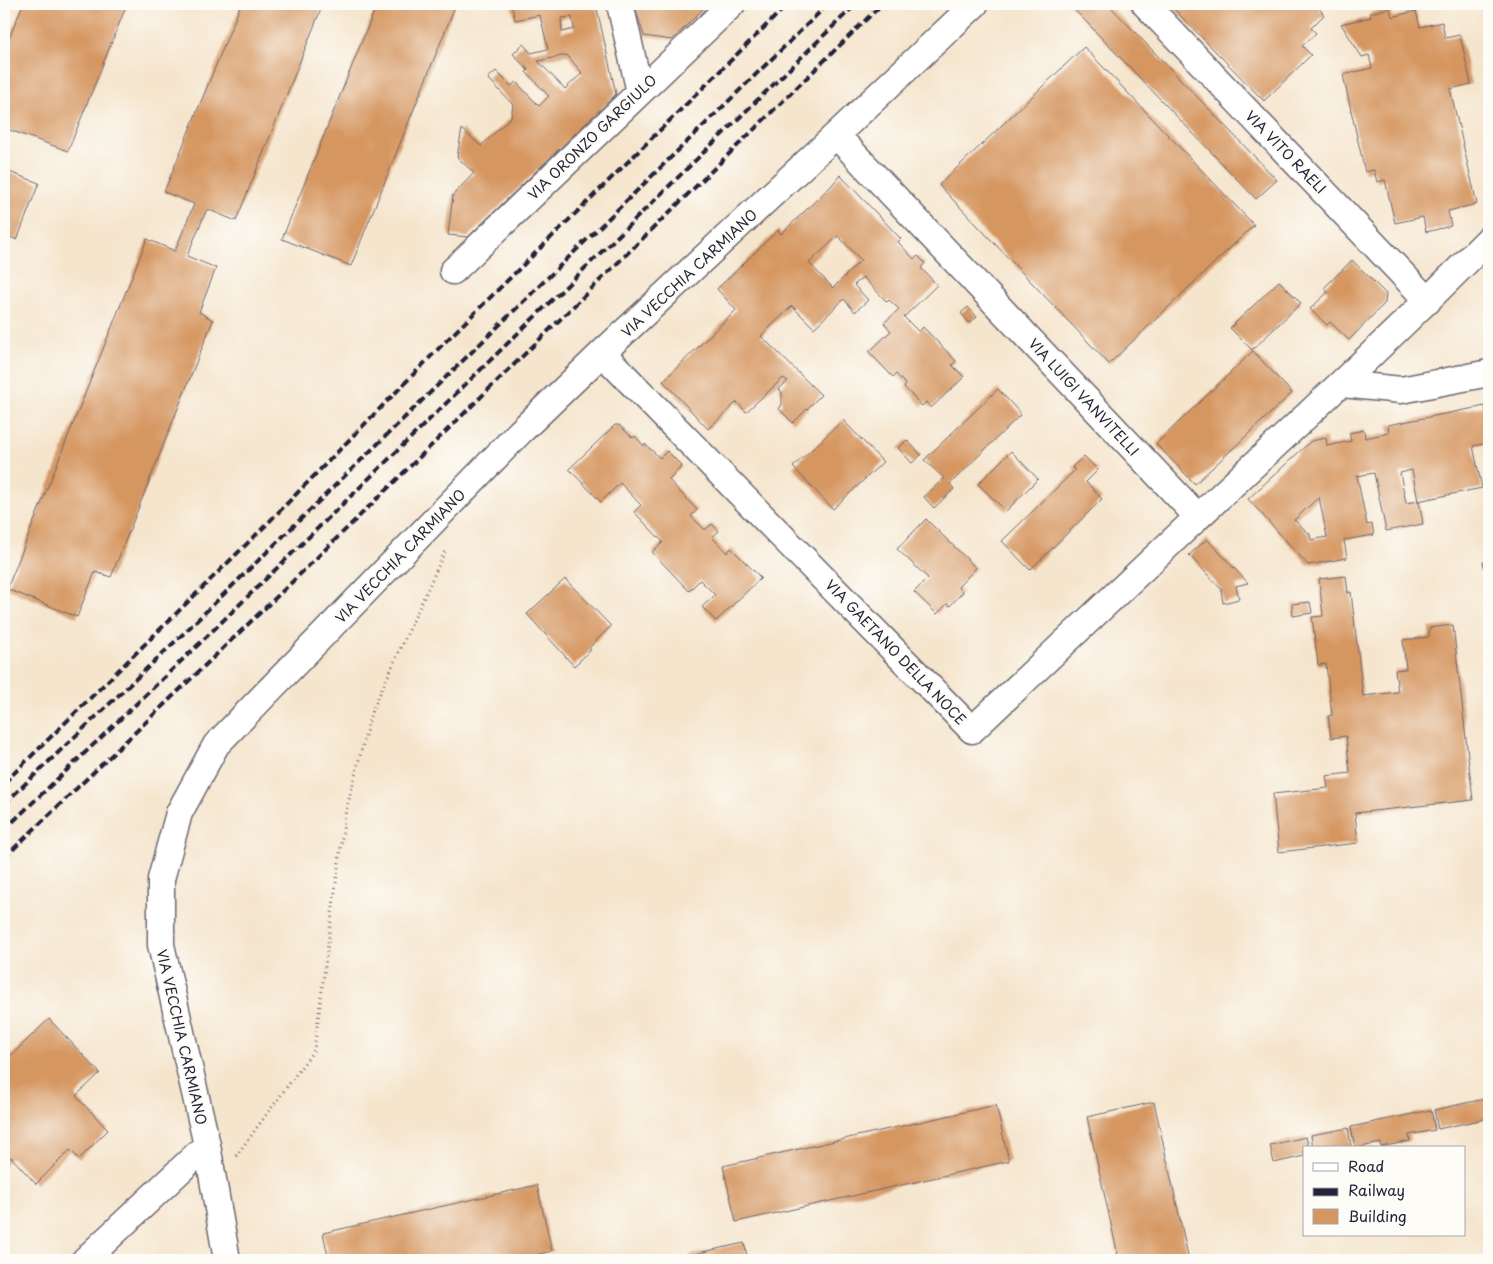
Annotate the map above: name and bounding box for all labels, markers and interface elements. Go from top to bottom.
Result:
street label: VIA ORONZO GARGIULO [523,70,661,204]
street label: VIA VITO RAELI [1241,106,1331,198]
street label: VIA VECCHIA CARMIANO [616,204,762,342]
street label: VIA LUIGI VANVITELLI [1024,333,1144,461]
street label: VIA VECCHIA CARMIANO [330,484,470,628]
street label: VIA GAETANO DELLA NOCE [821,575,971,730]
street label: VIA VECCHIA CARMIANO [152,947,212,1127]
legend [1303,1146,1466,1236]
text: Road [1348,1154,1384,1177]
text: Railway [1348,1178,1405,1201]
text: Building [1348,1204,1407,1227]

